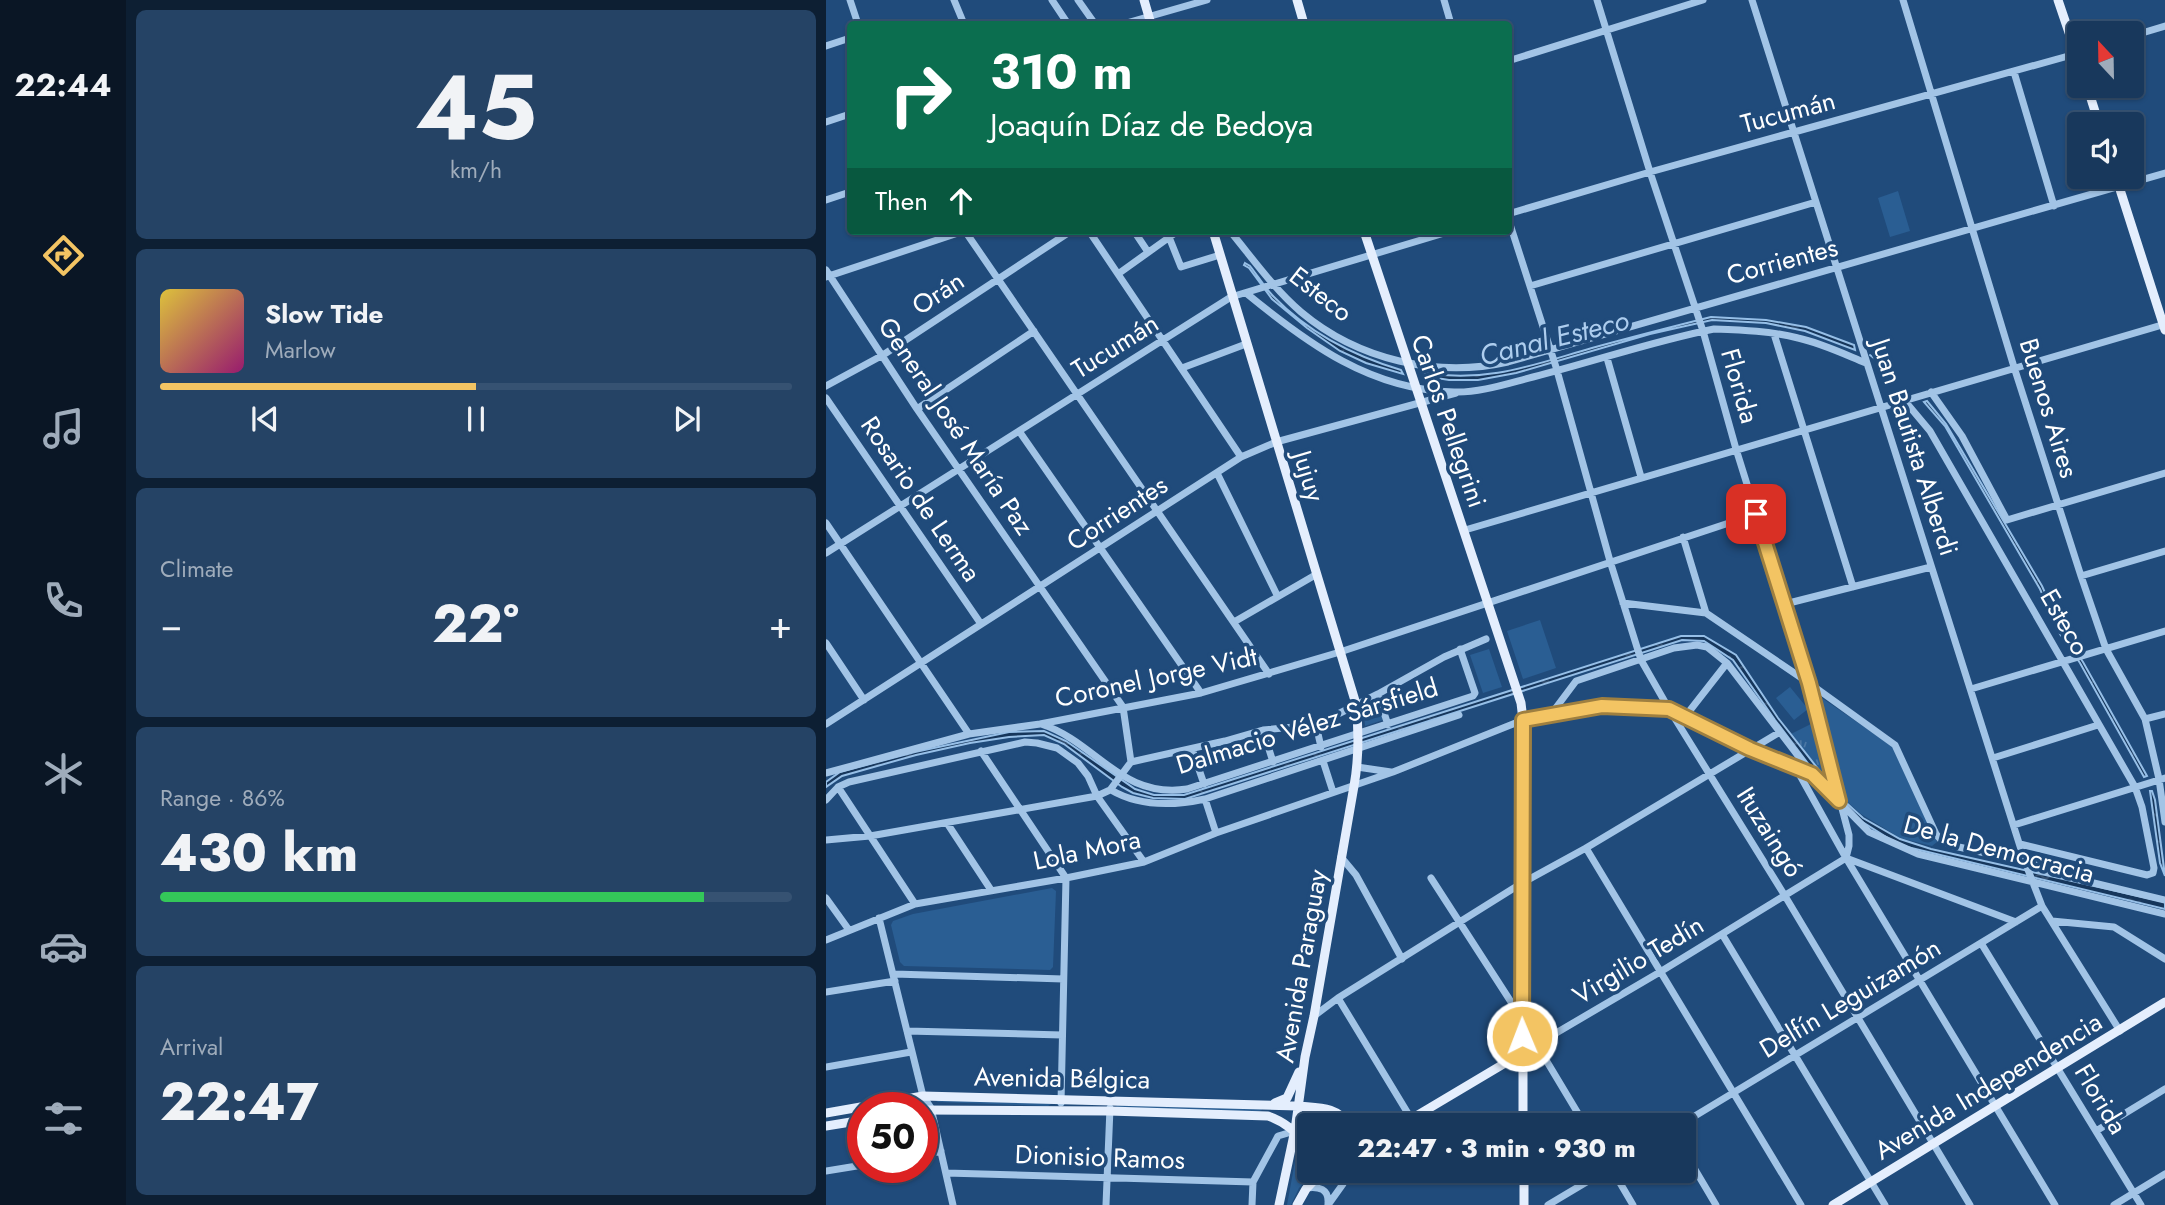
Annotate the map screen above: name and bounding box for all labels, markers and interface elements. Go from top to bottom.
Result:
north arrow [2067,21,2144,98]
map controls [2067,21,2144,189]
text: 310 m [990,37,1133,107]
text: 45 [415,42,537,173]
icon: right [875,49,966,140]
text: 22:44 [15,62,111,108]
street label: Tucumán [1737,81,1839,143]
text: Joaquín Díaz de Bedoya [990,102,1313,148]
button: sound [2067,112,2144,189]
text: km/h [450,153,502,187]
text: Then [875,182,928,220]
icon: ahead [942,182,980,220]
street label: Corrientes [1722,228,1842,294]
icon: directions [39,231,88,280]
street label: Esteco [1281,257,1361,331]
street label: Orán [904,262,972,324]
text: Slow Tide [265,295,384,333]
water label: Canal Esteco [1475,300,1633,376]
street label: Tucumán [1064,304,1166,388]
street label: General José María Paz [869,310,1043,543]
street label: Carlos Pellegrini [1402,329,1496,513]
street label: Juan Bautista Alberdi [1861,331,1968,561]
text: Marlow [265,333,336,367]
street label: Buenos Aires [2010,334,2088,482]
street label: Florida [1711,344,1769,428]
icon: previous [246,400,284,438]
icon: pause [457,400,495,438]
icon: next [668,400,706,438]
icon: music [39,404,88,453]
street label: Rosario de Lerma [852,409,990,589]
street label: Jujuy [1282,443,1335,507]
street label: Corrientes [1059,466,1175,560]
pin [1726,484,1786,544]
icon: arrive [1737,495,1775,533]
text: Climate [160,552,233,586]
icon: phone [39,576,88,625]
street label: Esteco [2031,582,2099,662]
text: 22° [432,586,519,662]
text: − [160,597,182,652]
text: + [769,597,792,652]
street label: Coronel Jorge Vidt [1052,637,1261,717]
street label: Dalmacio Vélez Sársfield [1171,668,1443,784]
icon: climate [39,749,88,798]
street label: Ituzaingó [1727,779,1813,885]
text: Range · 86% [160,781,285,815]
street label: De la Democracia [1899,805,2099,893]
text: 430 km [160,815,358,891]
street label: Lola Mora [1030,820,1144,880]
street label: Avenida Paraguay [1265,866,1337,1066]
street label: Virgilio Tedín [1565,906,1711,1014]
icon: car [39,922,88,971]
street label: Delfín Leguizamón [1752,929,1948,1067]
position arrow [1485,999,1559,1073]
street label: Avenida Independencia [1867,1003,2109,1169]
text: Arrival [160,1030,223,1064]
street label: Avenida Bélgica [974,1057,1150,1099]
street label: Florida [2065,1057,2137,1141]
text: 22:47 [160,1064,319,1140]
speed limit sign: 50 [847,1092,938,1183]
icon: filters [39,1094,88,1143]
text: 22:47 · 3 min · 930 m [1357,1129,1636,1167]
street label: Dionisio Ramos [1014,1135,1186,1179]

